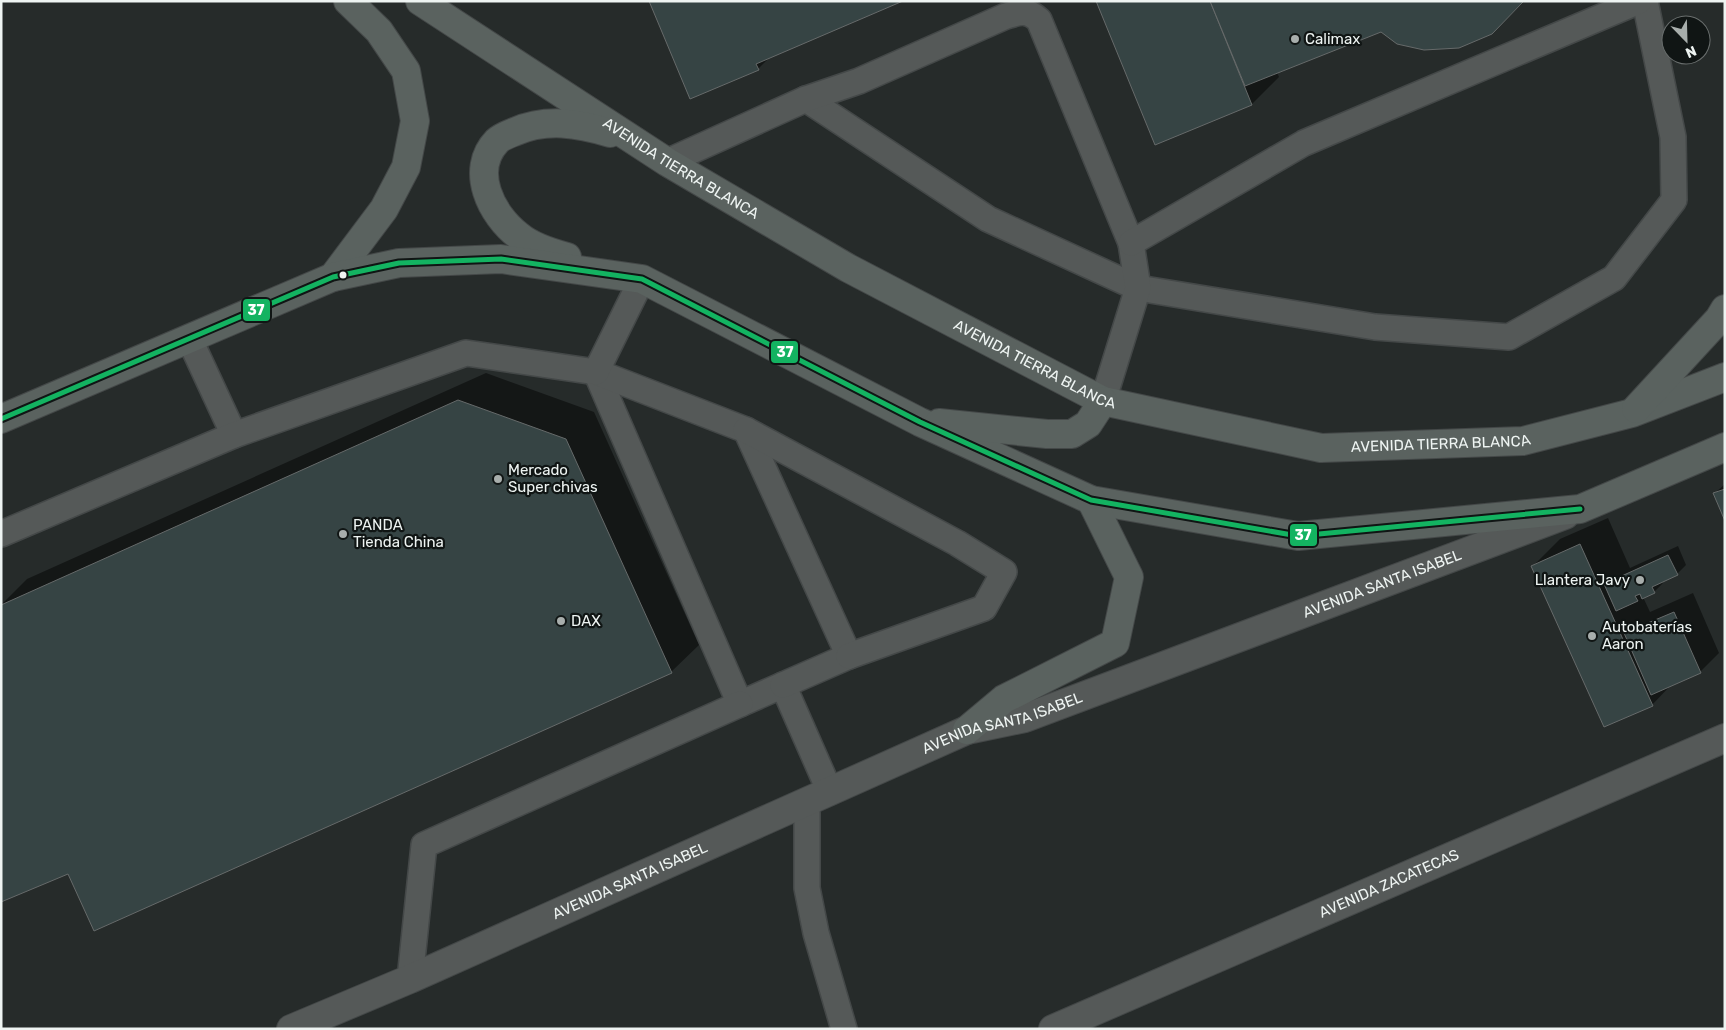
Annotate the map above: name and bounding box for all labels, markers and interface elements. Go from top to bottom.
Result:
north arrow [1661,15,1711,65]
place label: Calimax [1305,30,1360,48]
marker: Calimax [1289,33,1301,45]
text: N [1683,42,1699,61]
street label: AVENIDA TIERRA BLANCA [599,114,762,223]
unlabelled marker [338,270,348,280]
line badge: 37 [242,298,271,322]
text: 37 [247,302,265,319]
street label: AVENIDA TIERRA BLANCA [951,316,1117,412]
line badge: 37 [770,340,799,364]
text: 37 [776,344,794,361]
street label: AVENIDA TIERRA BLANCA [1351,430,1533,456]
place label: Mercado Super chivas [508,461,598,496]
marker: Mercado Super chivas [492,473,504,485]
place label: PANDA Tienda China [353,516,444,551]
line badge: 37 [1289,523,1318,547]
text: 37 [1294,527,1312,544]
marker: PANDA Tienda China [337,528,349,540]
street label: AVENIDA SANTA ISABEL [1300,546,1464,622]
place label: Llantera Javy [1535,571,1630,589]
marker: Llantera Javy [1634,574,1646,586]
place label: DAX [571,612,601,630]
marker: DAX [555,615,567,627]
place label: Autobaterías Aaron [1602,618,1692,653]
marker: Autobaterías Aaron [1586,630,1598,642]
street label: AVENIDA SANTA ISABEL [919,688,1085,758]
street label: AVENIDA SANTA ISABEL [550,838,711,923]
street label: AVENIDA ZACATECAS [1316,845,1462,922]

